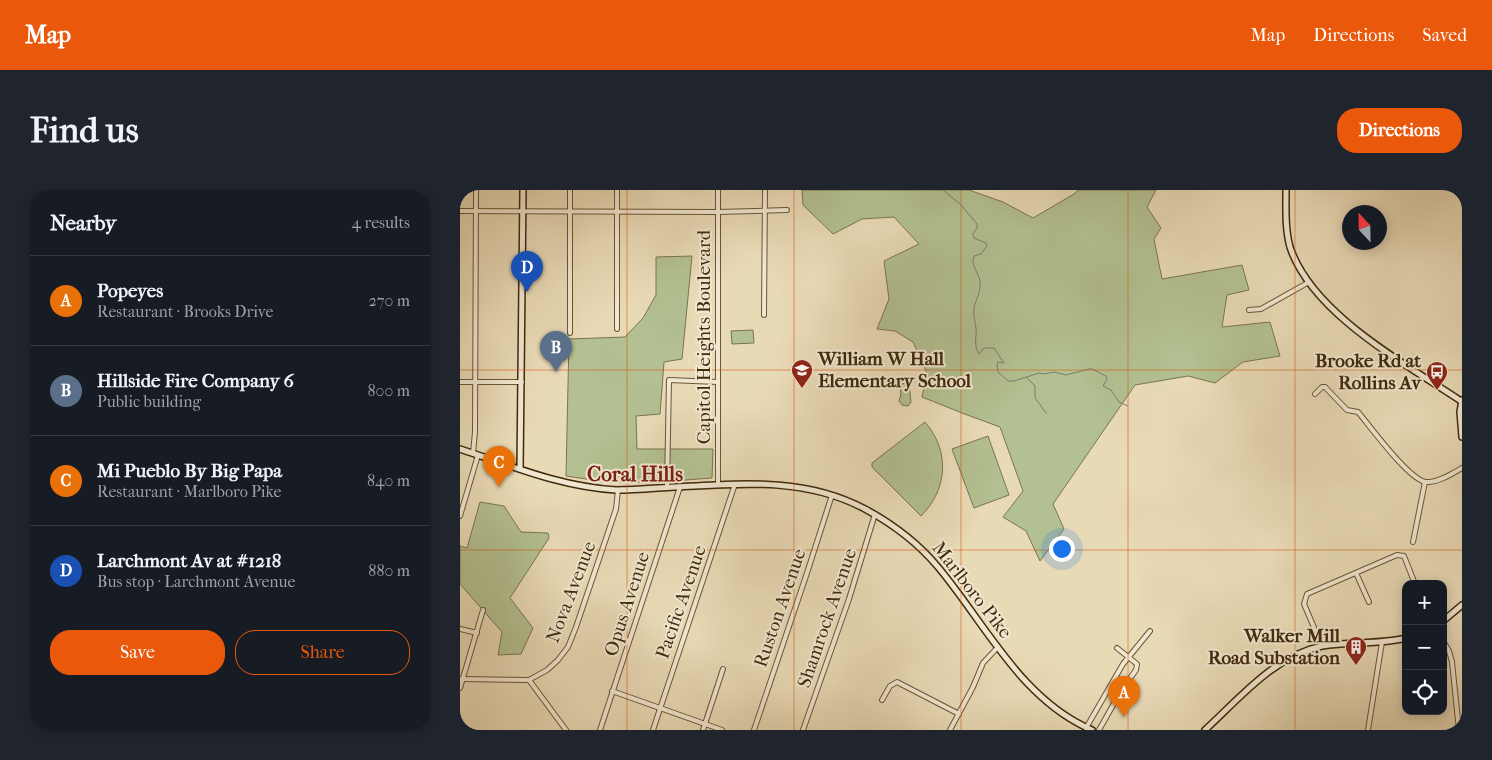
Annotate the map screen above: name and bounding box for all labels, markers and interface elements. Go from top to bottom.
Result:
text: Map [25,21,71,49]
text: Map [1251,25,1285,46]
text: Directions [1313,25,1394,46]
text: Saved [1422,25,1467,46]
button: Directions [1337,108,1462,153]
text: Find us [30,110,139,151]
north arrow [1342,205,1387,250]
text: Nearby [50,211,116,235]
text: 4 results [352,213,410,232]
street label: Capitol Heights Boulevard [693,229,715,444]
pin: D [511,251,543,292]
text: Popeyes [97,280,163,302]
text: A [61,291,71,310]
text: 270 m [369,291,410,310]
text: Restaurant · Brooks Drive [97,302,273,321]
pin: B [540,331,572,372]
place label: William W Hall Elementary School [817,348,972,392]
place label: Brooke Rd at Rollins Av [1315,350,1422,394]
school or university icon: William W Hall Elementary School [790,358,814,389]
bus stop icon: Brooke Rd at Rollins Av [1425,360,1449,391]
text: Hillside Fire Company 6 [97,370,294,392]
text: B [61,381,71,400]
text: 800 m [368,381,410,400]
text: Public building [97,392,201,411]
pin: C [483,446,515,487]
text: Mi Pueblo By Big Papa [97,460,282,482]
district label: Coral Hills [587,462,683,486]
text: C [61,471,71,490]
text: 840 m [367,471,410,490]
text: Restaurant · Marlboro Pike [97,482,281,501]
your location [1049,536,1075,562]
street label: Marlboro Pike [928,537,1016,643]
street label: Nova Avenue [542,538,600,646]
street label: Pacific Avenue [651,542,711,662]
street label: Shamrock Avenue [793,545,861,691]
street label: Ruston Avenue [749,546,811,670]
street label: Opus Avenue [600,549,654,659]
text: Larchmont Av at #1218 [97,550,281,572]
text: D [60,561,72,580]
text: 880 m [368,561,410,580]
text: Bus stop · Larchmont Avenue [97,572,295,591]
map controls [1402,580,1447,715]
button: + [1402,580,1447,625]
place label: Walker Mill Road Substation [1208,625,1341,669]
button: − [1402,625,1447,670]
button: Save [50,630,225,675]
button: Share [235,630,410,675]
building icon: Walker Mill Road Substation [1344,635,1368,666]
button: locate [1402,670,1447,715]
pin: A [1108,676,1140,717]

